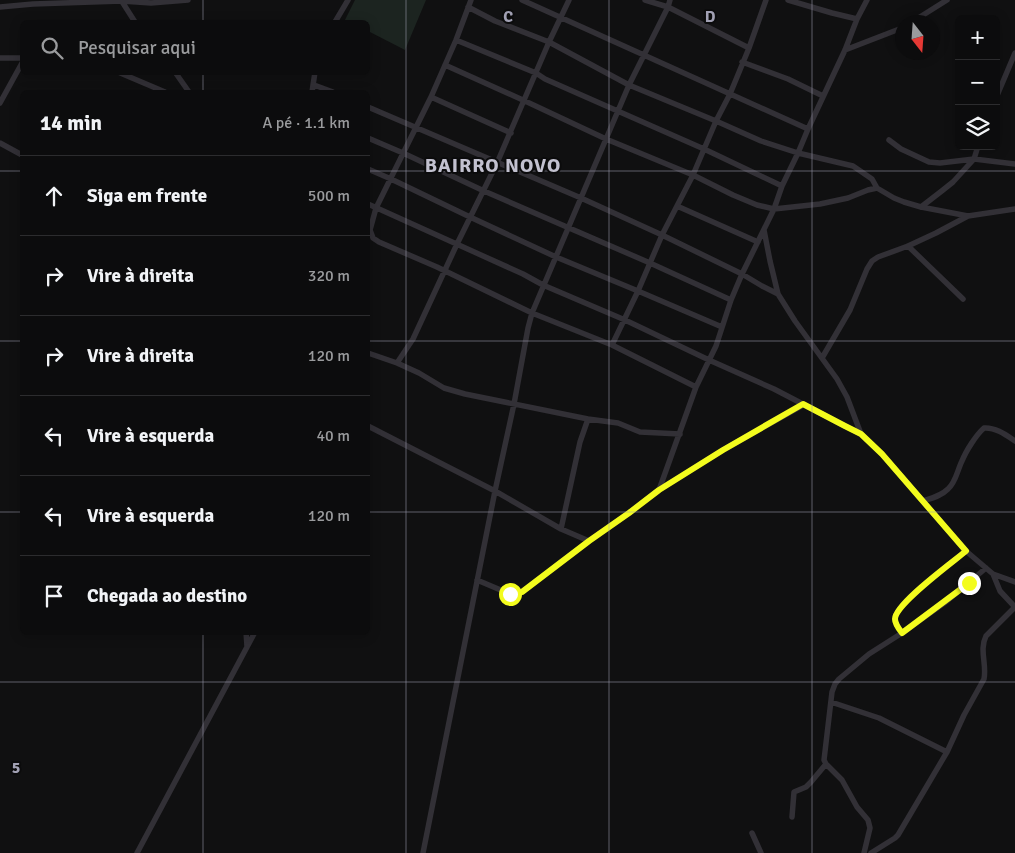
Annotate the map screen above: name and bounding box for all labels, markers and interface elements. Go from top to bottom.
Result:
text: C [503,7,513,27]
text: D [705,7,716,27]
north arrow [895,15,940,60]
map controls [955,15,1000,150]
button: + [955,15,1000,60]
search box [20,20,370,75]
icon: search [38,34,66,62]
text: Pesquisar aqui [78,36,196,60]
button: − [955,60,1000,105]
button: layers [955,105,1000,150]
text: 14 min [40,110,102,136]
text: A pé · 1.1 km [263,113,350,133]
district label: BAIRRO NOVO [425,153,561,178]
icon: ahead [40,182,68,210]
text: Siga em frente [87,184,207,208]
text: 500 m [308,186,350,206]
icon: right [40,262,68,290]
text: Vire à direita [87,264,194,288]
text: 320 m [308,266,350,286]
icon: right [40,342,68,370]
text: Vire à direita [87,344,194,368]
text: 120 m [308,346,350,366]
icon: left [40,422,68,450]
text: Vire à esquerda [87,424,214,448]
text: 40 m [316,426,350,446]
icon: left [40,502,68,530]
text: Vire à esquerda [87,504,214,528]
text: 120 m [308,506,350,526]
route end [958,572,981,595]
icon: arrive [40,582,68,610]
route start [499,583,522,606]
text: Chegada ao destino [87,584,247,608]
text: 5 [12,758,20,778]

